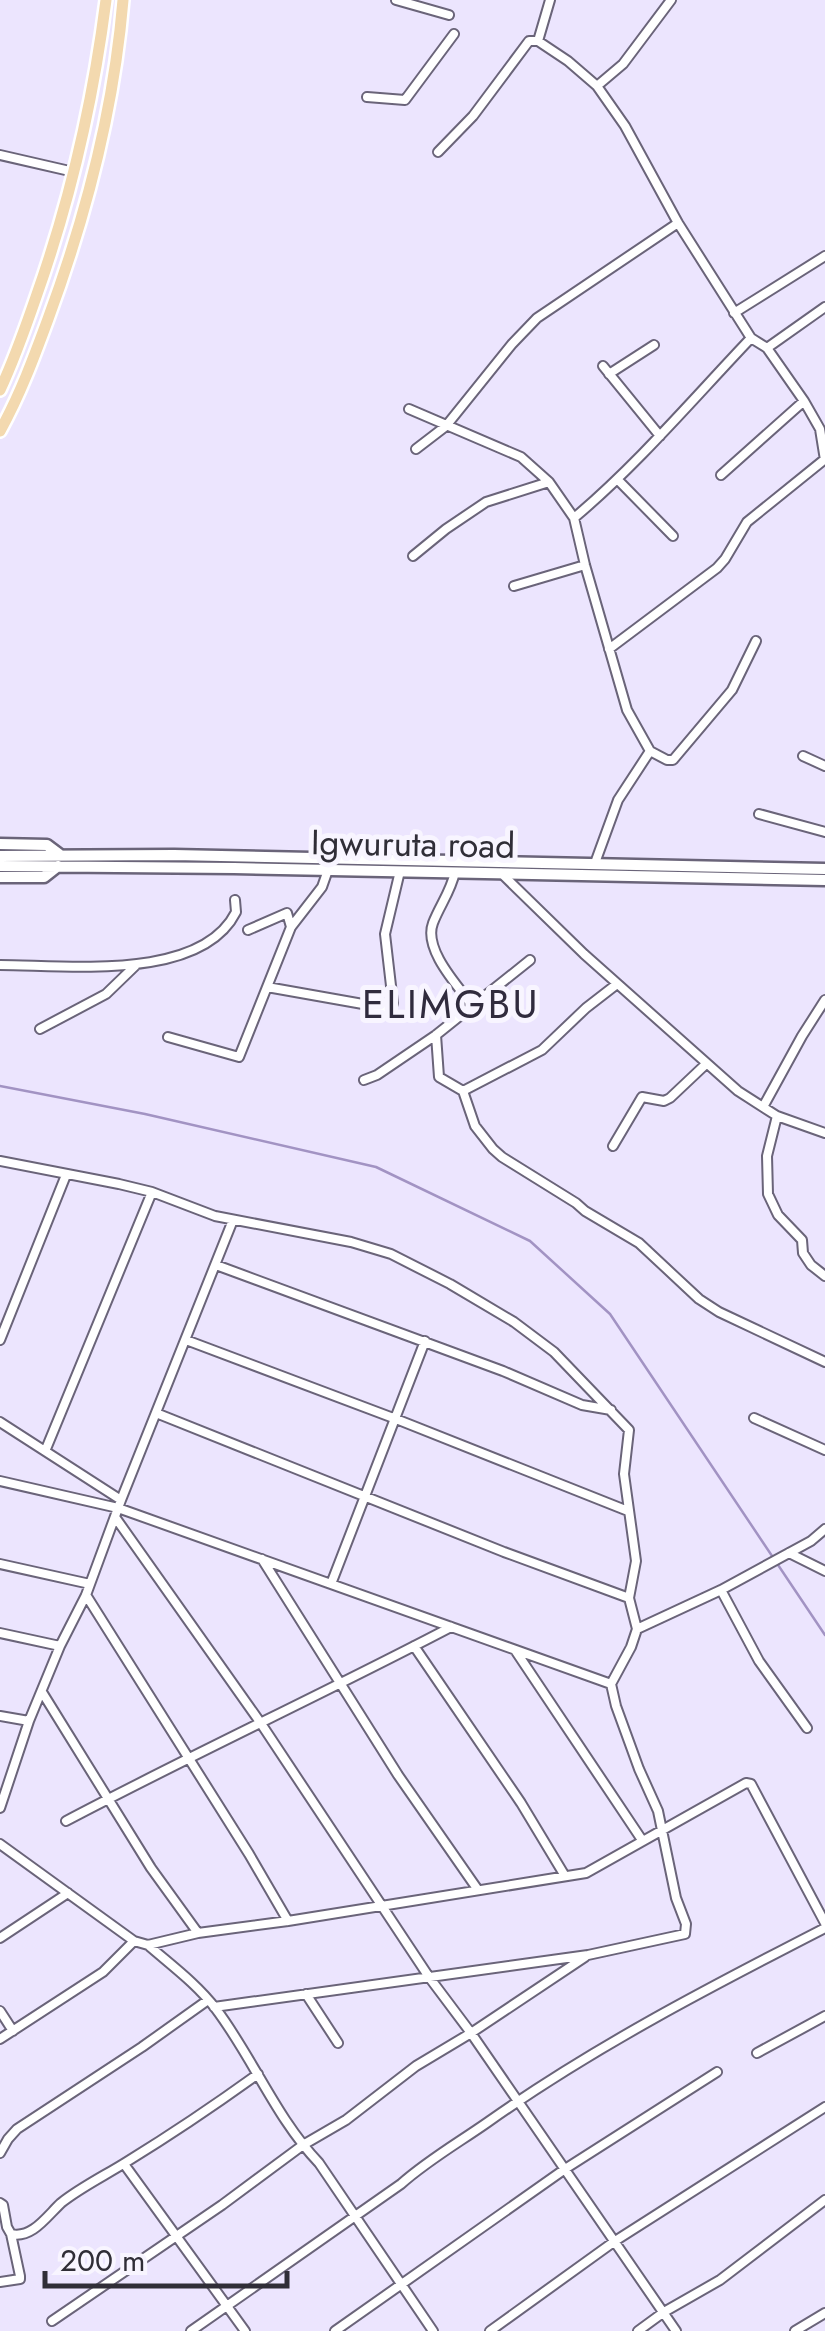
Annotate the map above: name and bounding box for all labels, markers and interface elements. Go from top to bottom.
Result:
street label: Igwuruta road [310,817,516,871]
district label: ELIMGBU [362,975,540,1033]
scale bar [45,2226,288,2288]
text: 200 m [60,2239,145,2282]

